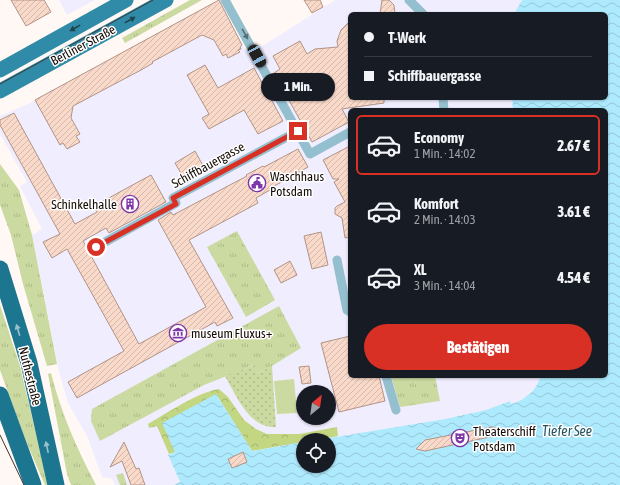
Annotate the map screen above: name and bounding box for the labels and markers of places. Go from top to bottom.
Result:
place label: Waschhaus Potsdam [270,169,324,199]
public building icon: Waschhaus Potsdam [247,173,267,193]
building icon: Schinkelhalle [120,194,140,214]
place label: Schinkelhalle [51,197,117,212]
museum icon: museum Fluxus+ [168,323,188,343]
place label: museum Fluxus+ [191,326,273,341]
place label: Theaterschiff Potsdam [473,424,536,454]
theatre icon: Theaterschiff Potsdam [450,428,470,448]

